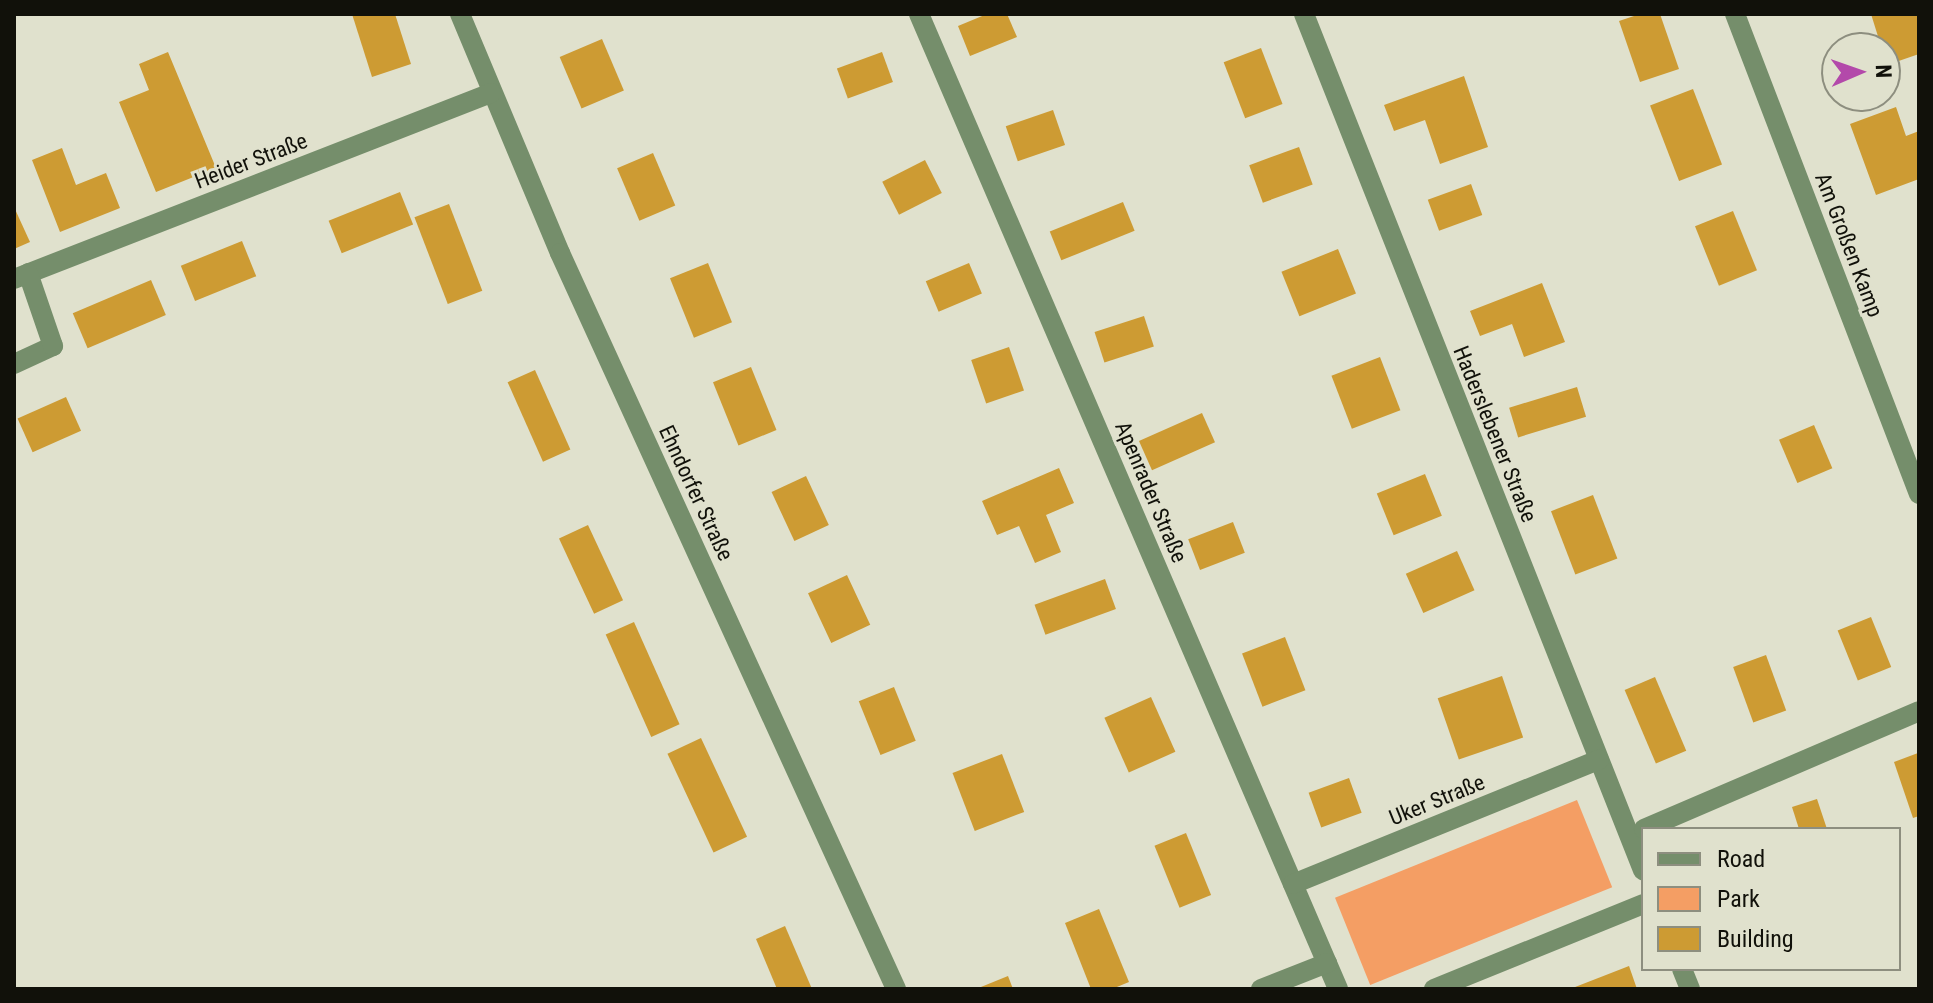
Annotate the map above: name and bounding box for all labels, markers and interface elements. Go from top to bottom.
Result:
north arrow [1821,32,1901,112]
text: N [1871,64,1896,78]
street label: Heider Straße [191,127,311,195]
street label: Am Großen Kamp [1809,169,1889,321]
street label: Haderslebener Straße [1448,342,1542,526]
street label: Apenrader Straße [1109,417,1193,567]
street label: Ehndorfer Straße [653,421,739,565]
street label: Uker Straße [1385,769,1489,831]
legend [1641,827,1901,971]
text: Road [1717,845,1765,873]
text: Park [1717,885,1760,913]
text: Building [1717,925,1794,953]

